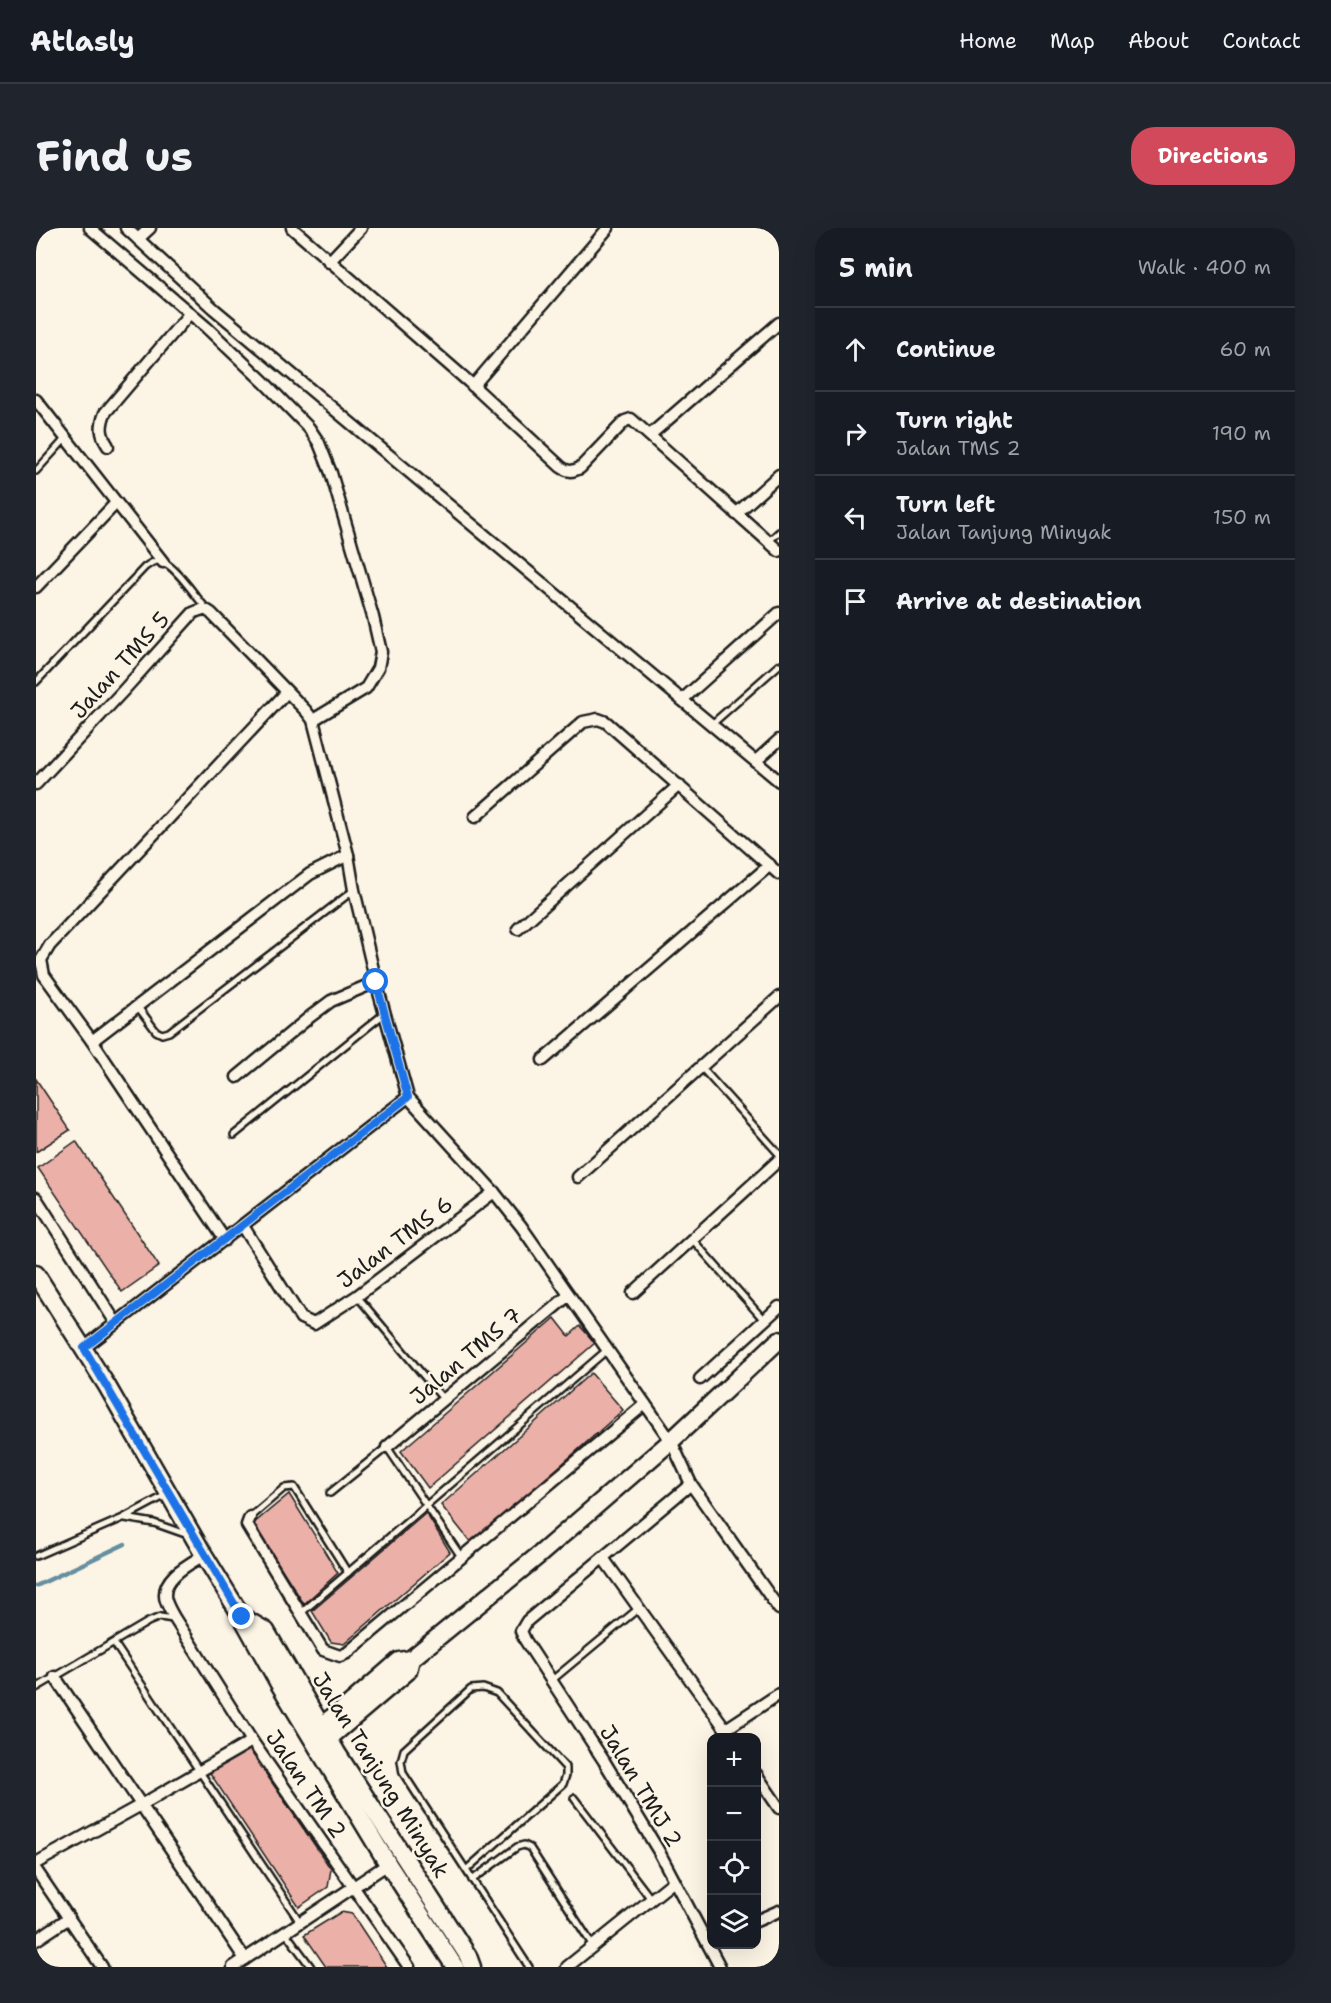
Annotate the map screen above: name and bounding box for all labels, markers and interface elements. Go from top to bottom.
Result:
text: Atlasly [30,22,135,60]
text: Home [959,27,1017,55]
text: Map [1050,27,1095,55]
text: About [1128,27,1189,55]
text: Contact [1222,27,1301,55]
button: Directions [1131,127,1295,185]
text: Find us [36,128,193,184]
text: 5 min [839,250,913,285]
text: Walk · 400 m [1138,254,1271,280]
icon: ahead [839,333,872,366]
text: Continue [896,335,996,364]
text: 60 m [1219,336,1271,362]
text: Turn right [896,406,1013,435]
icon: right [839,417,872,450]
text: 190 m [1212,420,1271,446]
text: Jalan TMS 2 [896,435,1020,461]
text: Turn left [896,490,995,519]
icon: left [839,501,872,534]
text: 150 m [1213,504,1271,530]
text: Jalan Tanjung Minyak [896,519,1112,545]
icon: arrive [839,585,872,618]
text: Arrive at destination [896,587,1142,616]
street label: Jalan TMS 5 [64,605,176,725]
route start [362,968,388,994]
street label: Jalan TMS 6 [332,1189,458,1295]
street label: Jalan TMS 7 [404,1301,528,1411]
route end [228,1603,254,1629]
street label: Jalan Tanjung Minyak [306,1667,456,1883]
street label: Jalan TMJ 2 [593,1720,689,1852]
street label: Jalan TM 2 [259,1724,353,1844]
map controls [707,1733,761,1949]
button: + [707,1733,761,1787]
button: − [707,1787,761,1841]
button: locate [707,1841,761,1895]
button: layers [707,1895,761,1949]

